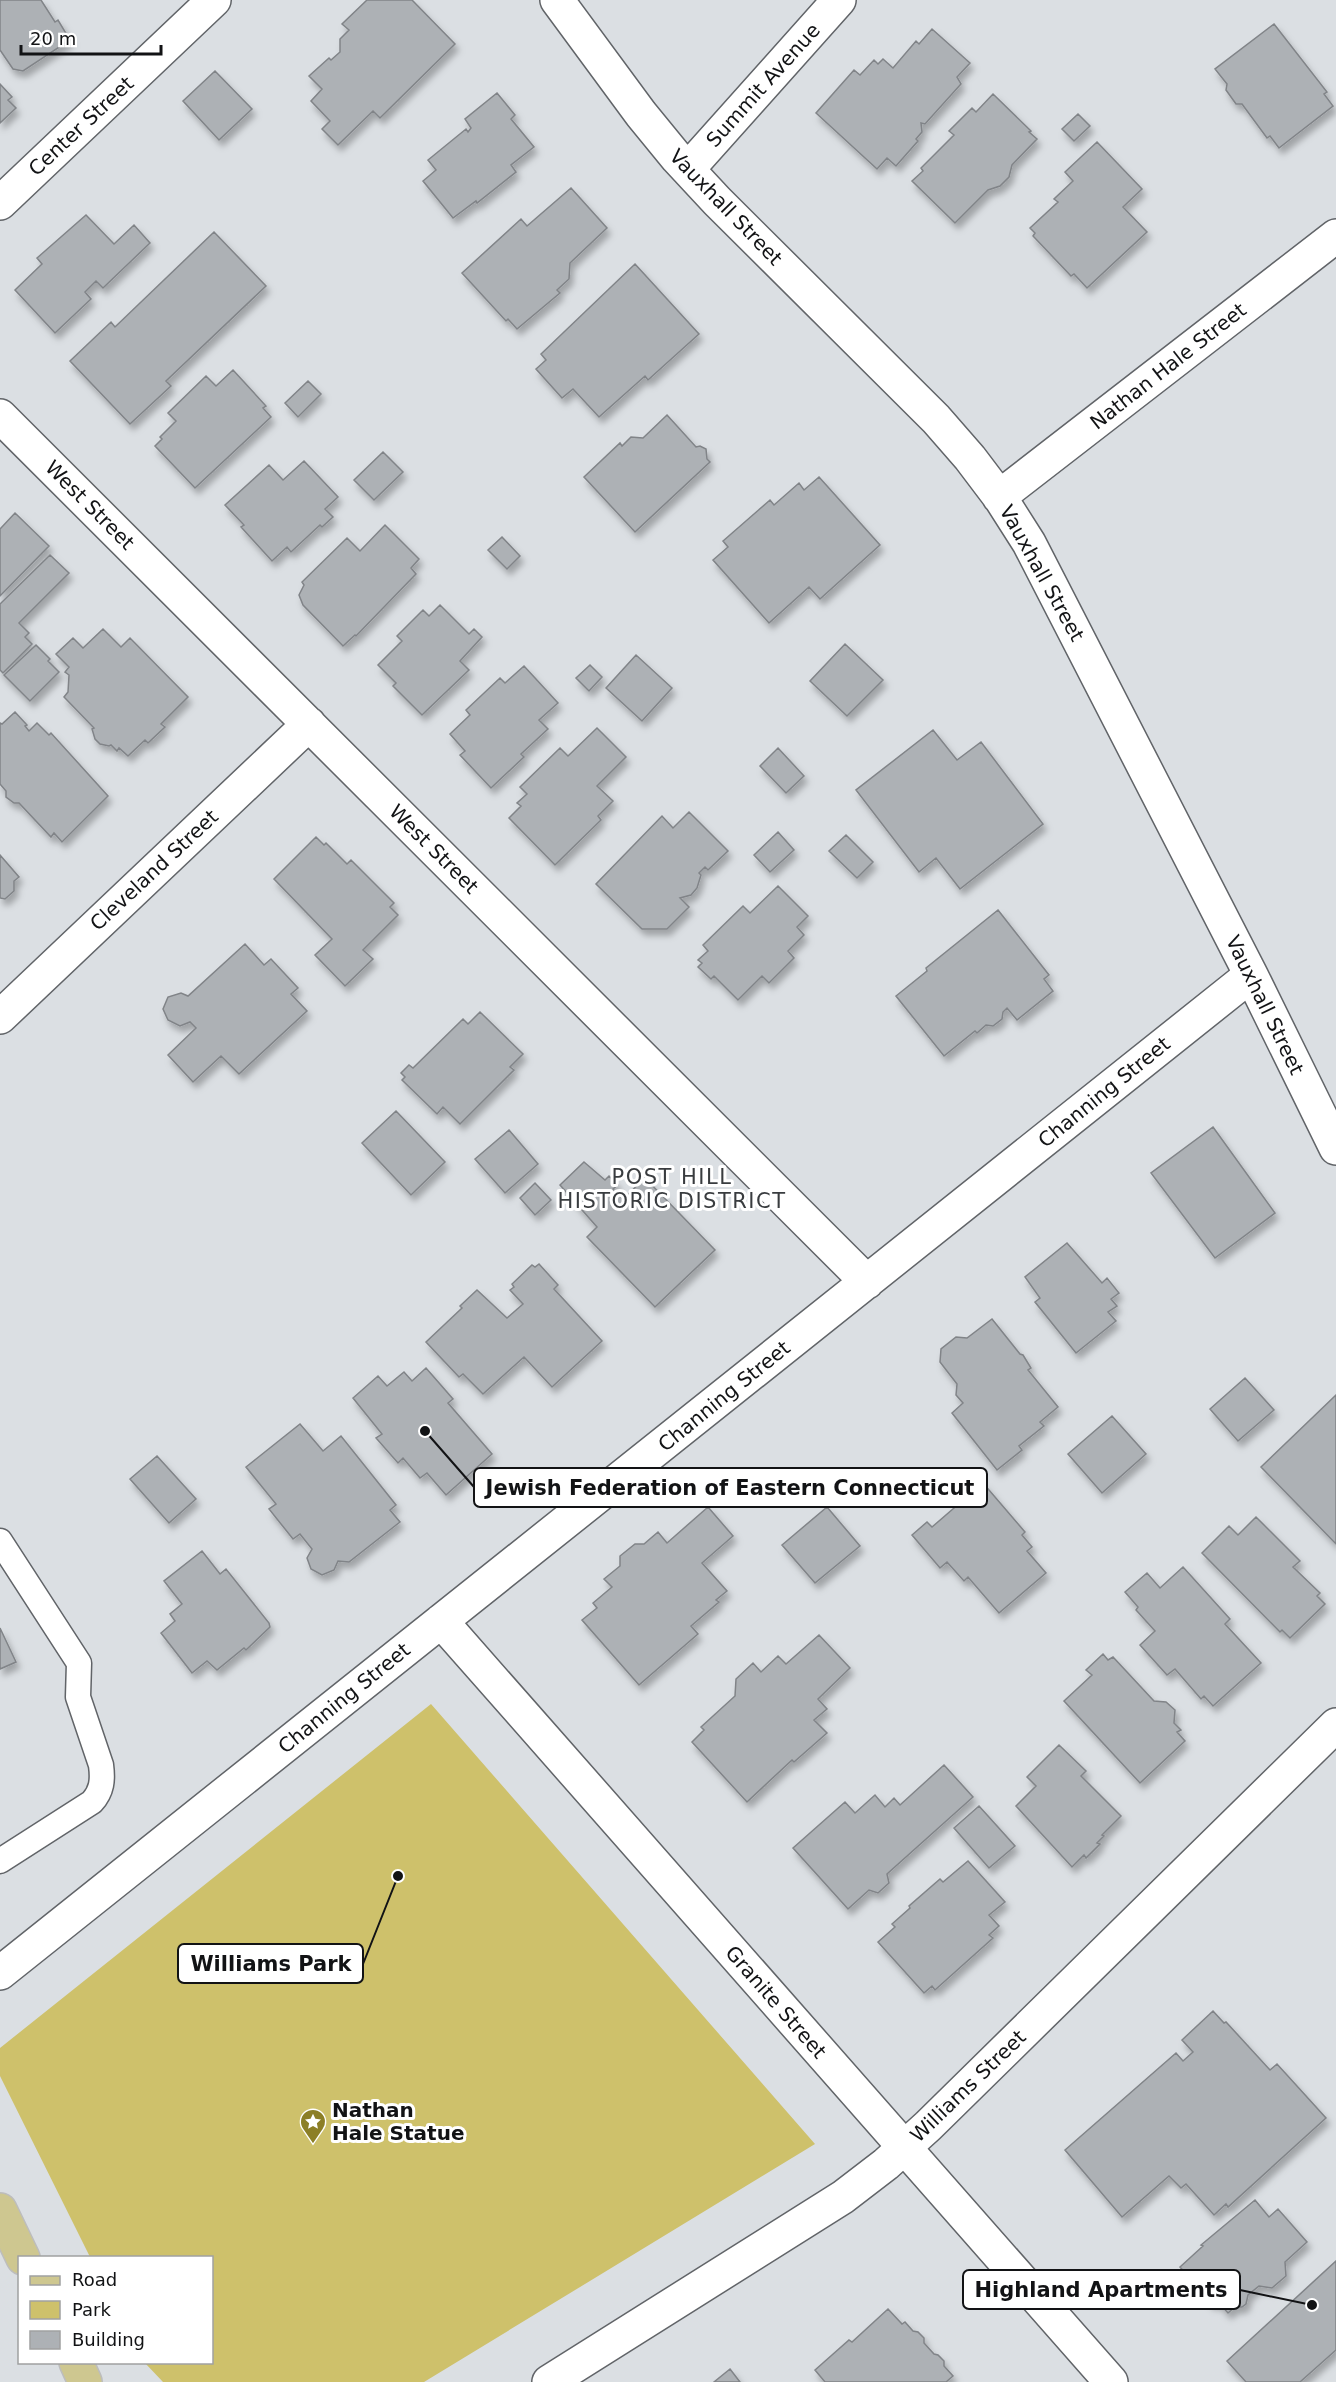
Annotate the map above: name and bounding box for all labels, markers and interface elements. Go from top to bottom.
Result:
scale bar [21,18,160,56]
street label: Summit Avenue [701,18,825,152]
text: 20 m [30,28,76,49]
street label: Center Street [24,71,138,181]
street label: Vauxhall Street [665,144,788,270]
street label: Nathan Hale Street [1085,298,1251,434]
street label: West Street [40,455,140,555]
street label: Vauxhall Street [995,501,1089,645]
street label: West Street [384,799,484,899]
street label: Cleveland Street [85,804,223,935]
street label: Vauxhall Street [1221,931,1309,1079]
street label: Channing Street [1033,1032,1175,1152]
district label: POST HILL HISTORIC DISTRICT [557,1165,787,1213]
street label: Channing Street [653,1336,795,1456]
callout: Jewish Federation of Eastern Connecticut [474,1468,987,1507]
text: Jewish Federation of Eastern Connecticut [484,1476,974,1500]
street label: Channing Street [273,1638,415,1758]
street label: Granite Street [721,1941,832,2063]
callout: Williams Park [178,1944,363,1983]
text: Williams Park [190,1952,353,1976]
street label: Williams Street [905,2025,1031,2147]
place label: Nathan Hale Statue [332,2098,464,2145]
place icon: Nathan Hale Statue [298,2107,328,2145]
legend [18,2256,213,2364]
text: Road [72,2269,117,2290]
callout: Highland Apartments [963,2270,1240,2309]
text: Highland Apartments [975,2278,1227,2302]
text: Park [72,2299,111,2320]
text: Building [72,2329,145,2350]

